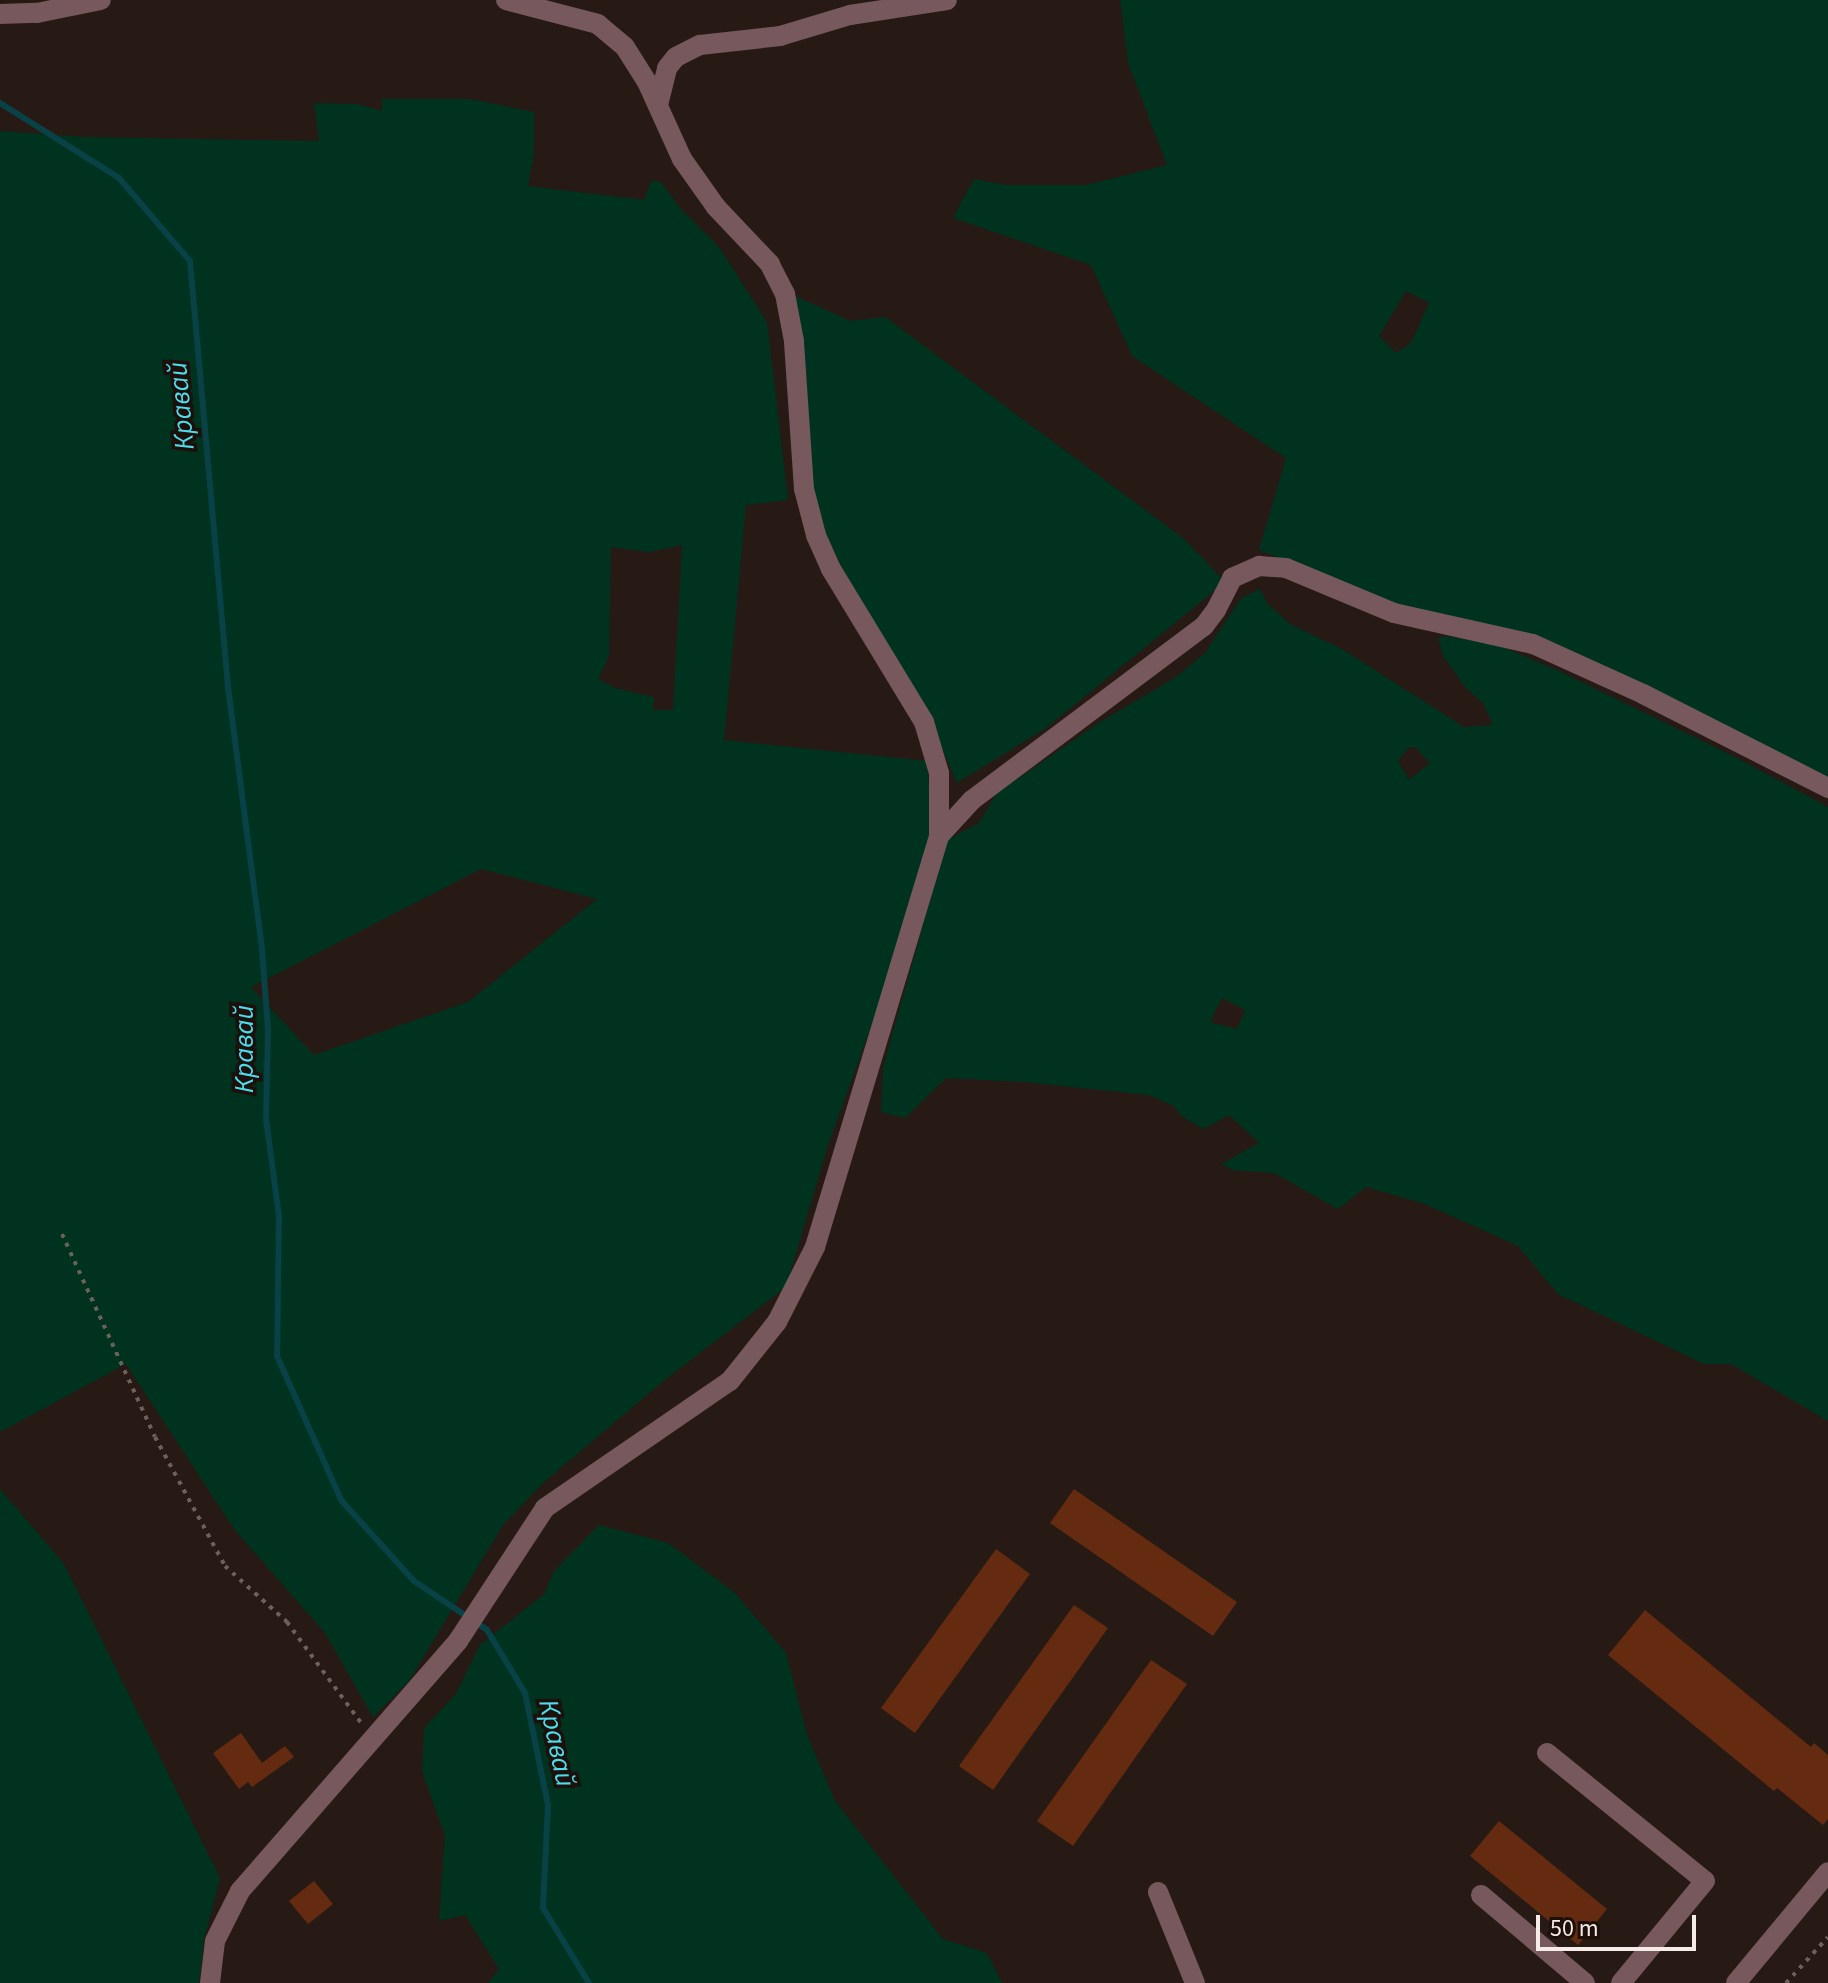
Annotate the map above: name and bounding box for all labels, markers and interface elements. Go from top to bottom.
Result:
water label: Кравай [160,361,202,451]
water label: Кравай [227,1005,261,1093]
water label: Кравай [531,1696,583,1790]
scale bar [1540,1899,1700,1949]
text: 50 m [1550,1911,1599,1946]

